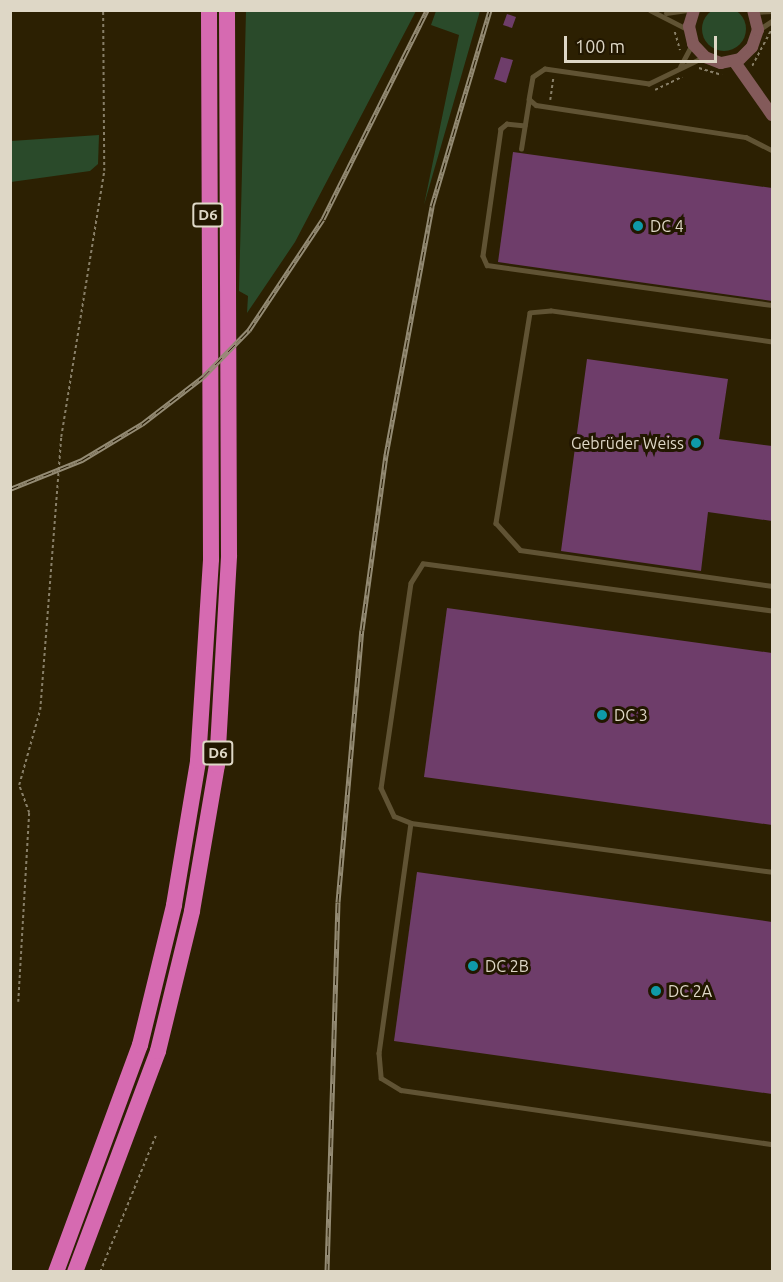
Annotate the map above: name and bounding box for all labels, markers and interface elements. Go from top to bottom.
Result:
scale bar [567,24,720,62]
text: 100 m [575,36,625,56]
road number: D6 [192,203,224,227]
place label: DC 4 [650,216,684,236]
marker: DC 4 [631,219,645,233]
place label: Gebrüder Weiss [571,433,684,453]
marker: Gebrüder Weiss [689,436,703,450]
place label: DC 3 [614,705,648,725]
marker: DC 3 [595,708,609,722]
road number: D6 [202,741,234,765]
place label: DC 2B [485,956,529,976]
marker: DC 2B [466,959,480,973]
place label: DC 2A [668,981,712,1001]
marker: DC 2A [649,984,663,998]

